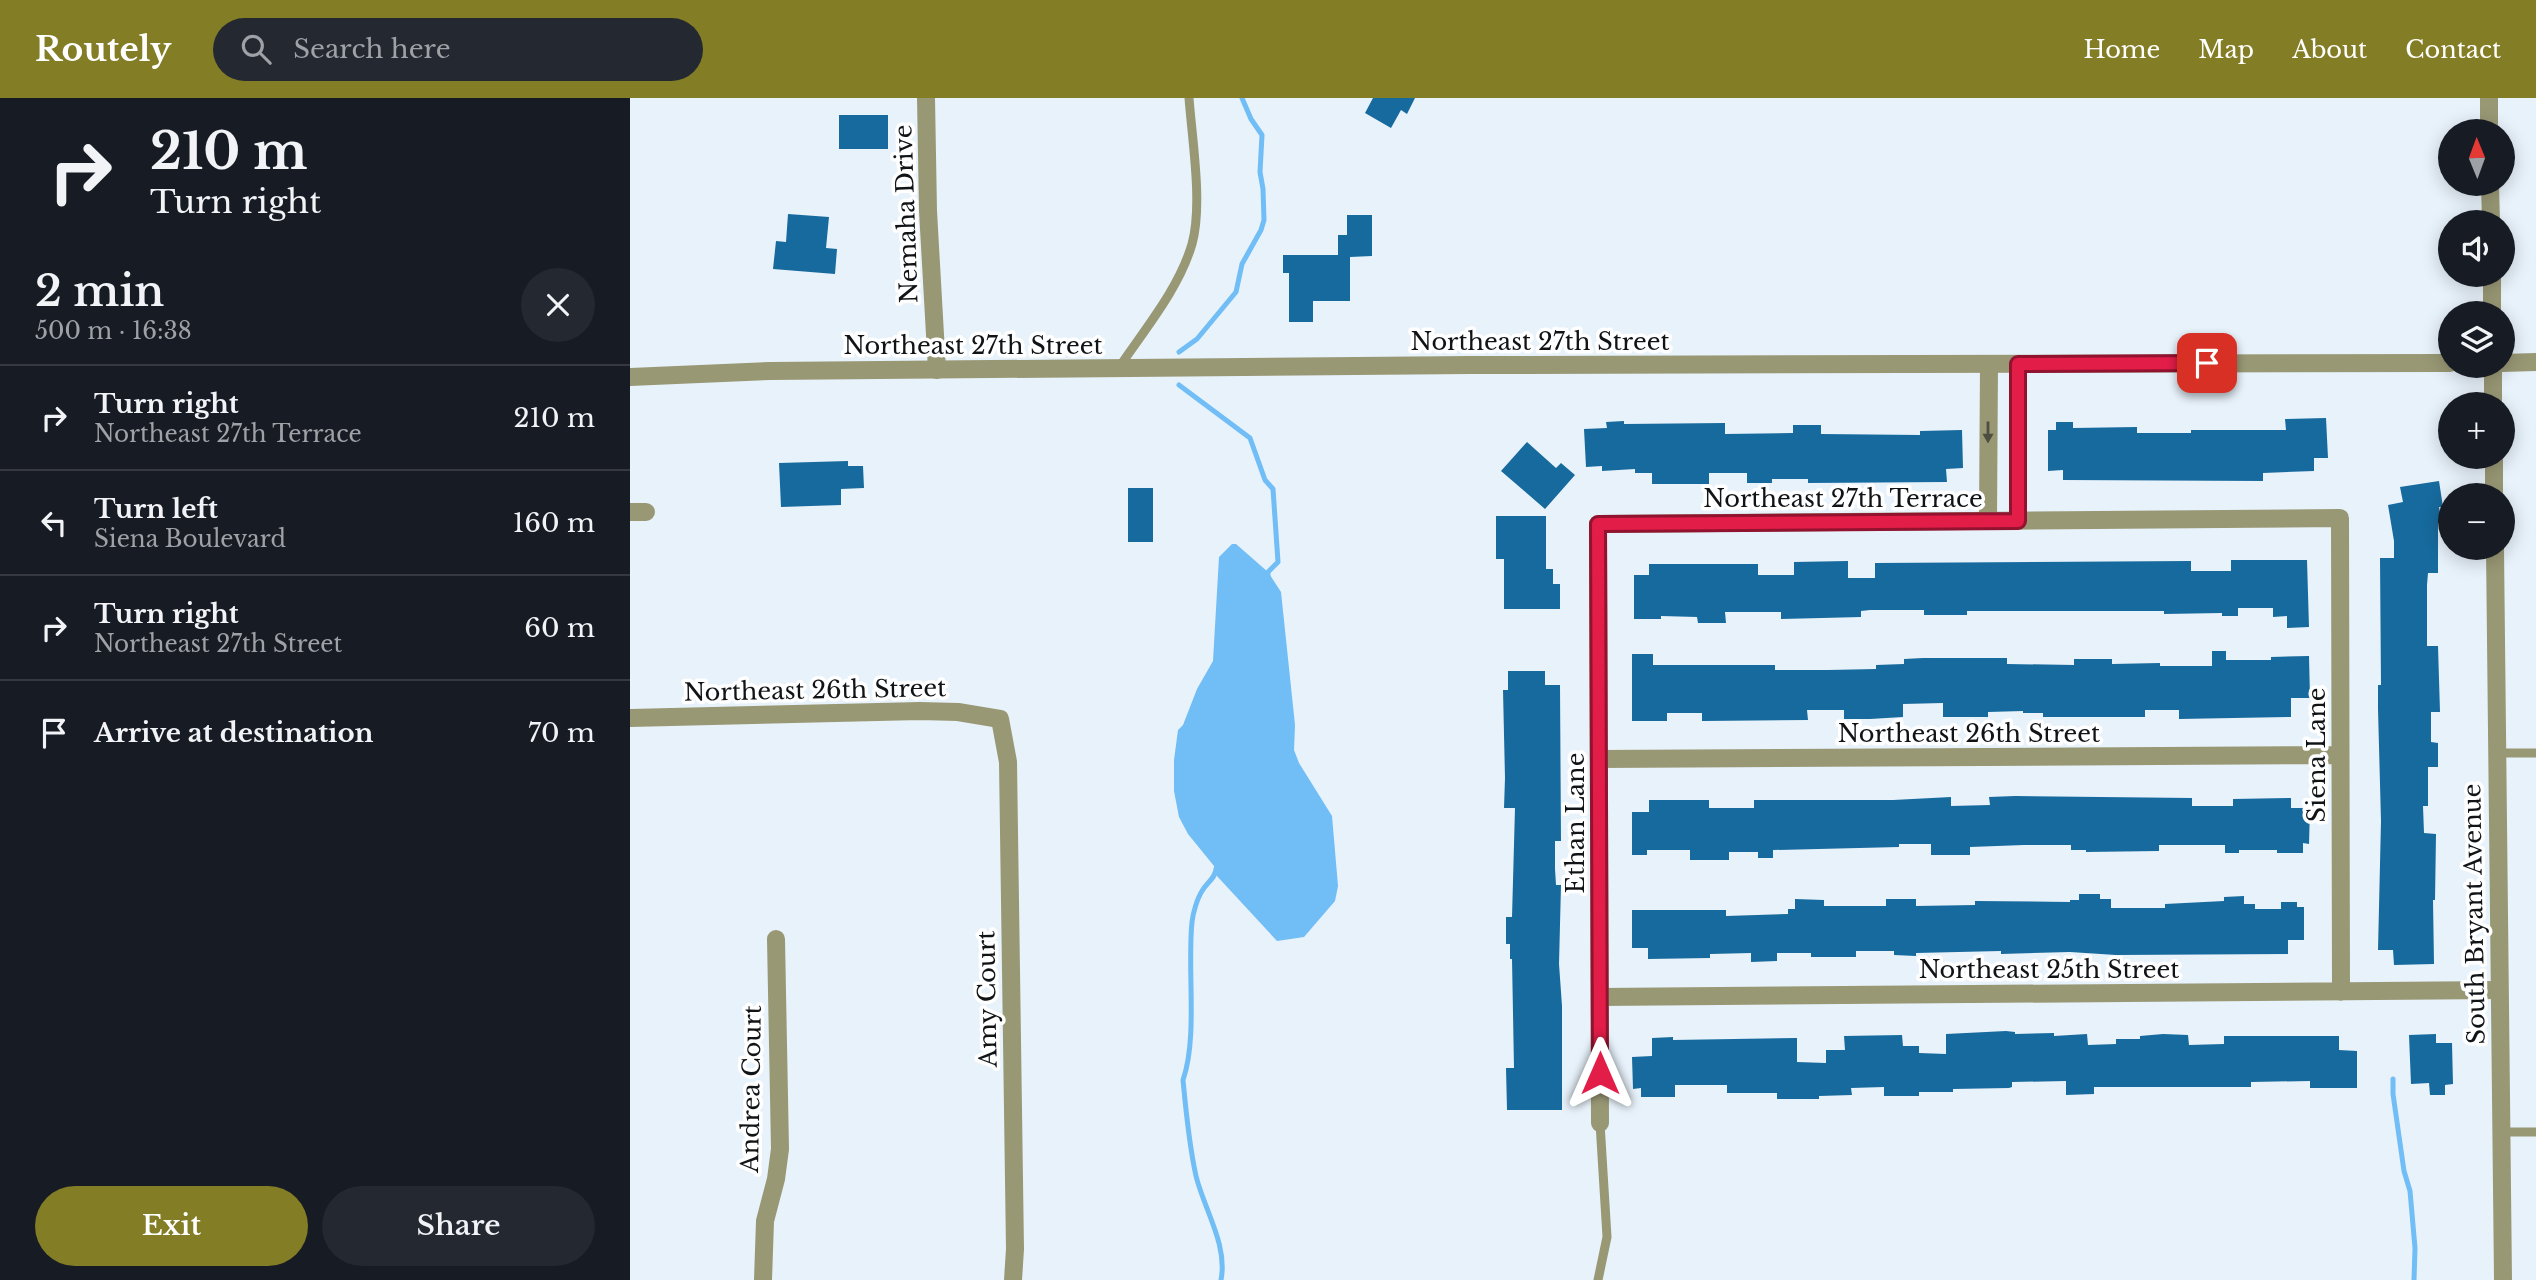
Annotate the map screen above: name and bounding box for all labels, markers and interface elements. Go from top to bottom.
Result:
search box [213,18,703,81]
text: Routely [35,29,171,70]
icon: search [237,30,275,68]
text: Search here [293,33,451,65]
text: Home [2084,35,2160,64]
text: Map [2198,35,2254,64]
text: About [2292,35,2367,64]
text: Contact [2405,35,2501,64]
north arrow [2438,119,2515,196]
map controls [2438,119,2515,560]
text: 210 m [150,121,308,182]
street label: Nemaha Drive [888,124,924,304]
icon: right [35,126,126,217]
text: Turn right [150,182,321,222]
button: sound [2438,210,2515,287]
text: 2 min [35,265,164,317]
button: close [521,268,595,342]
button: layers [2438,301,2515,378]
text: 500 m · 16:38 [35,317,192,345]
street label: Northeast 27th Street [1410,327,1670,356]
street label: Northeast 27th Street [843,331,1103,360]
pin [2177,333,2237,393]
icon: arrive [2188,344,2226,382]
text: Turn right [94,388,239,420]
button: + [2438,392,2515,469]
icon: right [35,399,73,437]
text: 210 m [513,402,595,434]
text: Northeast 27th Terrace [94,420,362,448]
one-way arrow [1982,421,1994,443]
button: − [2438,483,2515,560]
street label: Northeast 27th Terrace [1703,484,1983,513]
text: Turn left [94,493,218,525]
icon: left [35,504,73,542]
text: 160 m [513,507,595,539]
text: Siena Boulevard [94,525,286,553]
text: Turn right [94,598,239,630]
icon: right [35,609,73,647]
text: 60 m [524,612,595,644]
text: Northeast 27th Street [94,630,342,658]
street label: Northeast 26th Street [684,673,946,707]
street label: Siena Lane [2302,688,2331,822]
icon: arrive [35,714,73,752]
text: Arrive at destination [94,717,374,749]
text: 70 m [528,717,595,749]
street label: Northeast 26th Street [1838,719,2100,748]
street label: Ethan Lane [1561,753,1590,893]
street label: South Bryant Avenue [2457,783,2491,1045]
street label: Amy Court [971,930,1003,1069]
street label: Northeast 25th Street [1919,955,2179,984]
street label: Andrea Court [735,1005,767,1174]
position arrow [1563,1036,1637,1110]
button: Exit [35,1186,308,1266]
button: Share [322,1186,595,1266]

